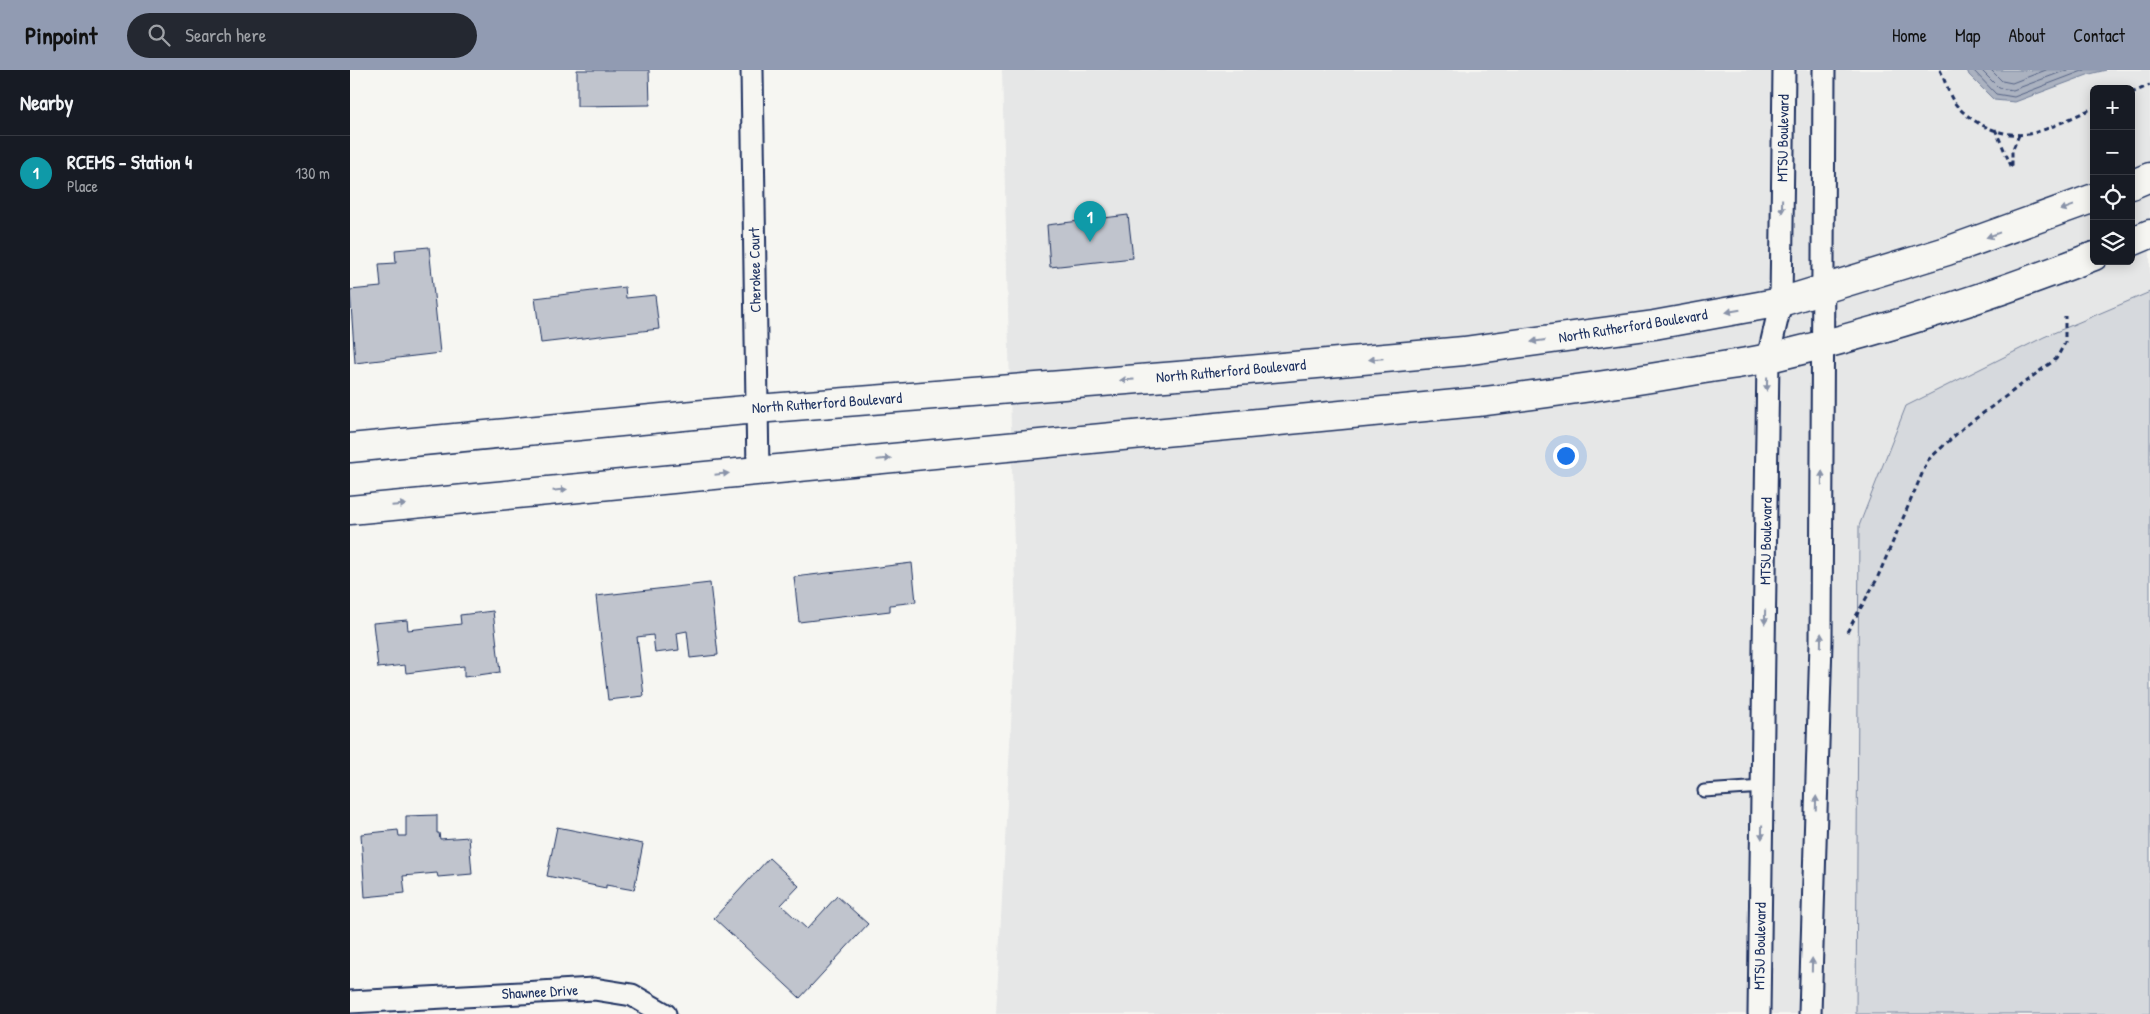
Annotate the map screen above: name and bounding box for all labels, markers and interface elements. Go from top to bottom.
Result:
search box [127,13,477,58]
text: Pinpoint [25,19,97,51]
icon: search [145,21,173,49]
text: Search here [185,22,266,48]
text: Home [1892,23,1927,48]
text: Map [1955,23,1980,48]
text: About [2008,23,2045,48]
text: Contact [2073,23,2125,48]
map controls [2090,85,2135,265]
button: + [2090,85,2135,130]
text: Nearby [20,88,73,117]
street label: MTSU Boulevard [1771,94,1794,182]
button: − [2090,130,2135,175]
text: RCEMS - Station 4 [67,149,192,175]
text: 1 [33,162,39,184]
text: 130 m [295,162,330,184]
text: Place [67,175,98,197]
button: locate [2090,175,2135,220]
one-way arrow [1778,198,1786,214]
pin: 1 [1074,201,1106,242]
one-way arrow [2059,205,2074,212]
button: layers [2090,220,2135,265]
street label: Cherokee Court [743,226,766,313]
one-way arrow [1986,232,2001,239]
street label: North Rutherford Boulevard [1557,303,1709,348]
one-way arrow [1725,307,1741,315]
one-way arrow [1530,337,1546,345]
street label: North Rutherford Boulevard [1155,353,1307,388]
one-way arrow [1368,355,1384,363]
one-way arrow [1119,376,1135,384]
one-way arrow [1763,376,1771,392]
street label: North Rutherford Boulevard [751,387,903,418]
your location [1553,443,1579,469]
one-way arrow [876,455,892,463]
one-way arrow [714,470,730,478]
one-way arrow [1819,470,1827,486]
one-way arrow [553,486,569,494]
street label: MTSU Boulevard [1754,497,1777,585]
one-way arrow [391,501,407,509]
one-way arrow [1761,609,1769,625]
one-way arrow [1817,632,1825,648]
one-way arrow [1812,795,1820,811]
one-way arrow [1758,824,1766,840]
street label: MTSU Boulevard [1748,902,1771,990]
one-way arrow [1808,957,1816,973]
street label: Shawnee Drive [501,979,579,1004]

